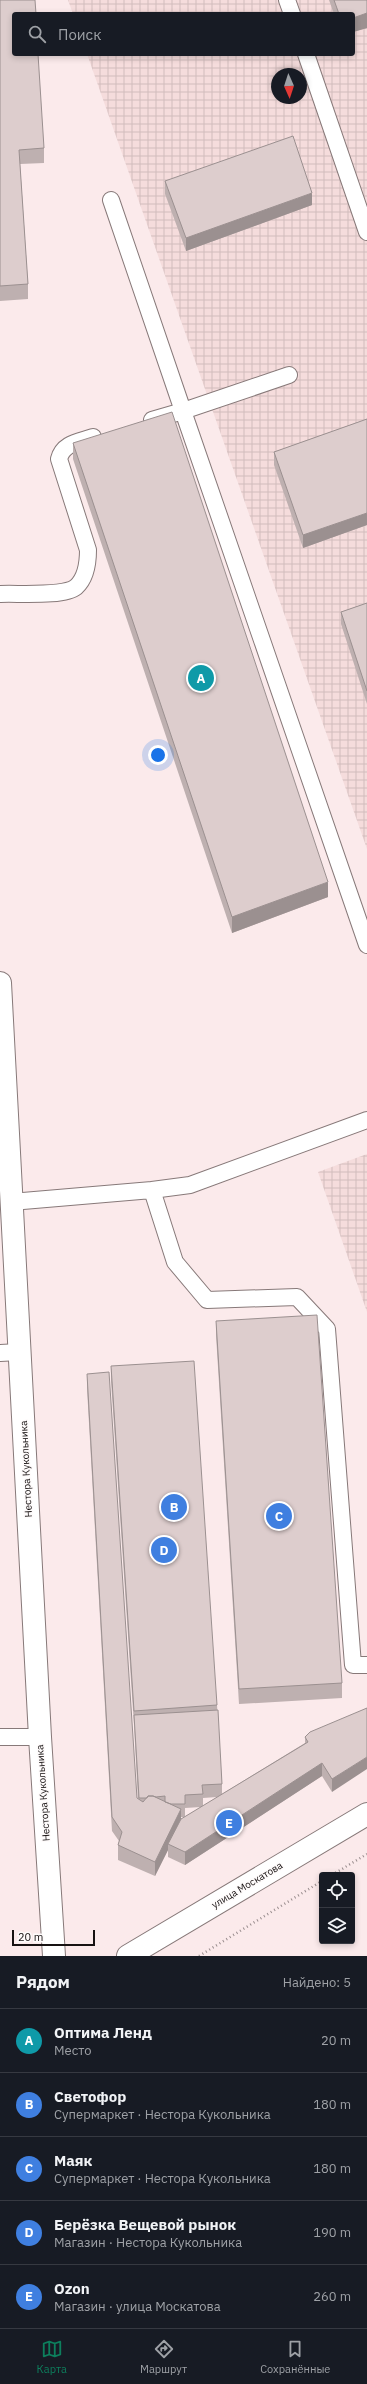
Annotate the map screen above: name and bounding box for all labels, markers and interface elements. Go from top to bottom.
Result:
search box [12,12,355,56]
icon: search [26,23,48,45]
text: Поиск [58,25,101,44]
north arrow [271,68,307,104]
pin: A [188,663,214,693]
your location [148,745,168,765]
street label: Нестора Кукольника [17,1420,35,1518]
pin: B [161,1492,187,1522]
pin: C [266,1501,292,1531]
pin: D [151,1535,177,1565]
street label: Нестора Кукольника [33,1744,53,1842]
pin: E [216,1808,242,1838]
street label: улица Москатова [209,1858,285,1911]
map controls [319,1872,355,1944]
button: locate [319,1872,355,1908]
button: layers [319,1908,355,1944]
scale bar [12,1928,95,1947]
text: 20 m [18,1930,43,1944]
text: Рядом [16,1971,70,1993]
text: Найдено: 5 [283,1974,351,1991]
text: Оптима Ленд [54,2023,152,2042]
text: A [25,2032,33,2049]
text: 20 m [321,2032,351,2049]
text: Место [54,2042,92,2059]
text: Светофор [54,2087,126,2106]
text: B [25,2096,33,2113]
text: 180 m [313,2096,351,2113]
text: Супермаркет · Нестора Кукольника [54,2106,271,2123]
text: Маяк [54,2151,92,2170]
text: C [25,2160,33,2177]
text: 180 m [313,2160,351,2177]
text: Супермаркет · Нестора Кукольника [54,2170,271,2187]
text: Берёзка Вещевой рынок [54,2215,236,2234]
text: D [24,2224,34,2241]
text: 190 m [313,2224,351,2241]
text: Магазин · Нестора Кукольника [54,2234,242,2251]
text: Ozon [54,2279,90,2298]
text: E [25,2288,33,2305]
text: 260 m [313,2288,351,2305]
text: Магазин · улица Москатова [54,2298,221,2315]
tab: Карта [37,2338,67,2376]
tab: Маршрут [140,2338,187,2376]
tab: Сохранённые [260,2338,330,2376]

